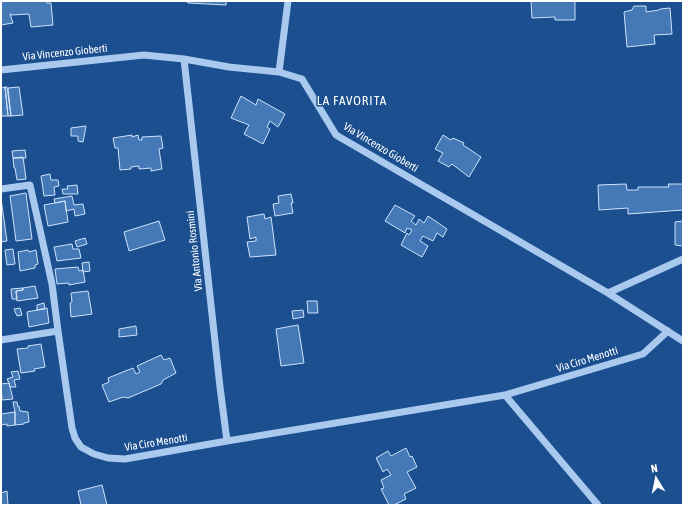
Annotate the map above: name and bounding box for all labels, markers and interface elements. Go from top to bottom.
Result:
street label: Via Vincenzo Gioberti [22,42,108,62]
district label: LA FAVORITA [317,93,387,108]
street label: Via Vincenzo Gioberti [341,120,421,174]
street label: Via Antonio Rosmini [184,210,204,292]
street label: Via Ciro Menotti [555,344,619,374]
street label: Via Ciro Menotti [124,431,188,453]
north arrow [636,458,676,498]
text: N [650,462,659,475]

